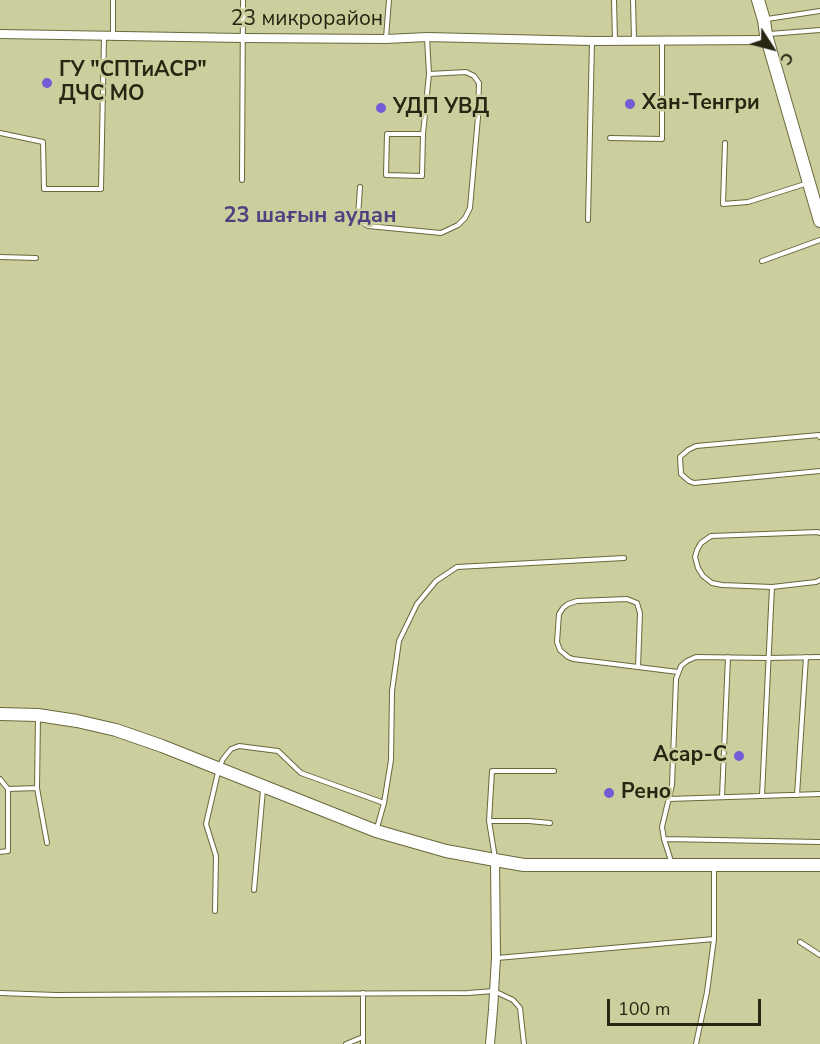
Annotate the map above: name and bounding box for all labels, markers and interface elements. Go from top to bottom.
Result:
street label: 23 микрорайон [231,7,383,33]
north arrow [742,18,802,78]
text: С [774,48,799,69]
place label: ГУ "СПТиАСР" ДЧС МО [59,58,207,108]
marker: ГУ "СПТиАСР" ДЧС МО [40,76,54,90]
place label: Хан-Тенгри [642,91,760,117]
place label: УДП УВД [393,95,489,121]
marker: Хан-Тенгри [623,97,637,111]
marker: УДП УВД [374,101,388,115]
district label: 23 шағын аудан [223,204,397,230]
place label: Асар-С [653,743,727,769]
marker: Асар-С [732,749,746,763]
place label: Рено [621,780,671,806]
marker: Рено [602,786,616,800]
scale bar [610,987,764,1025]
text: 100 m [618,997,670,1021]

